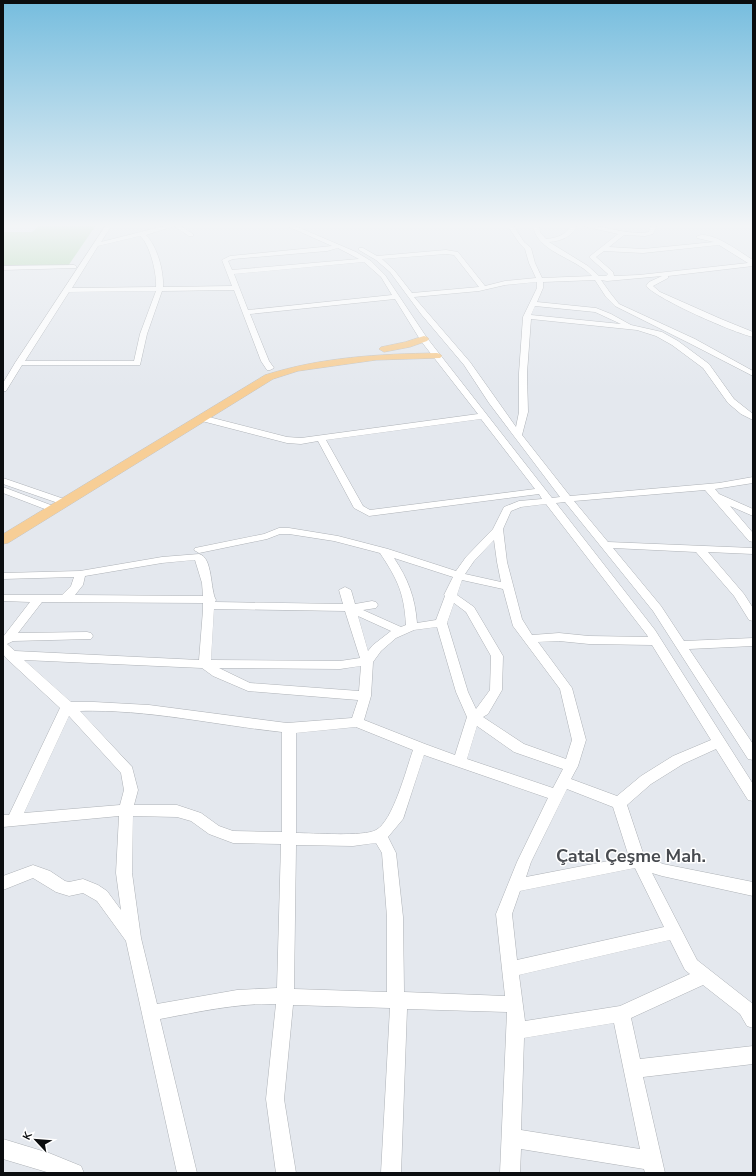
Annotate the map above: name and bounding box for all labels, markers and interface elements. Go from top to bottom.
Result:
district label: Çatal Çeşme Mah. [556,844,706,868]
north arrow [16,1120,56,1160]
text: K [19,1129,36,1142]

